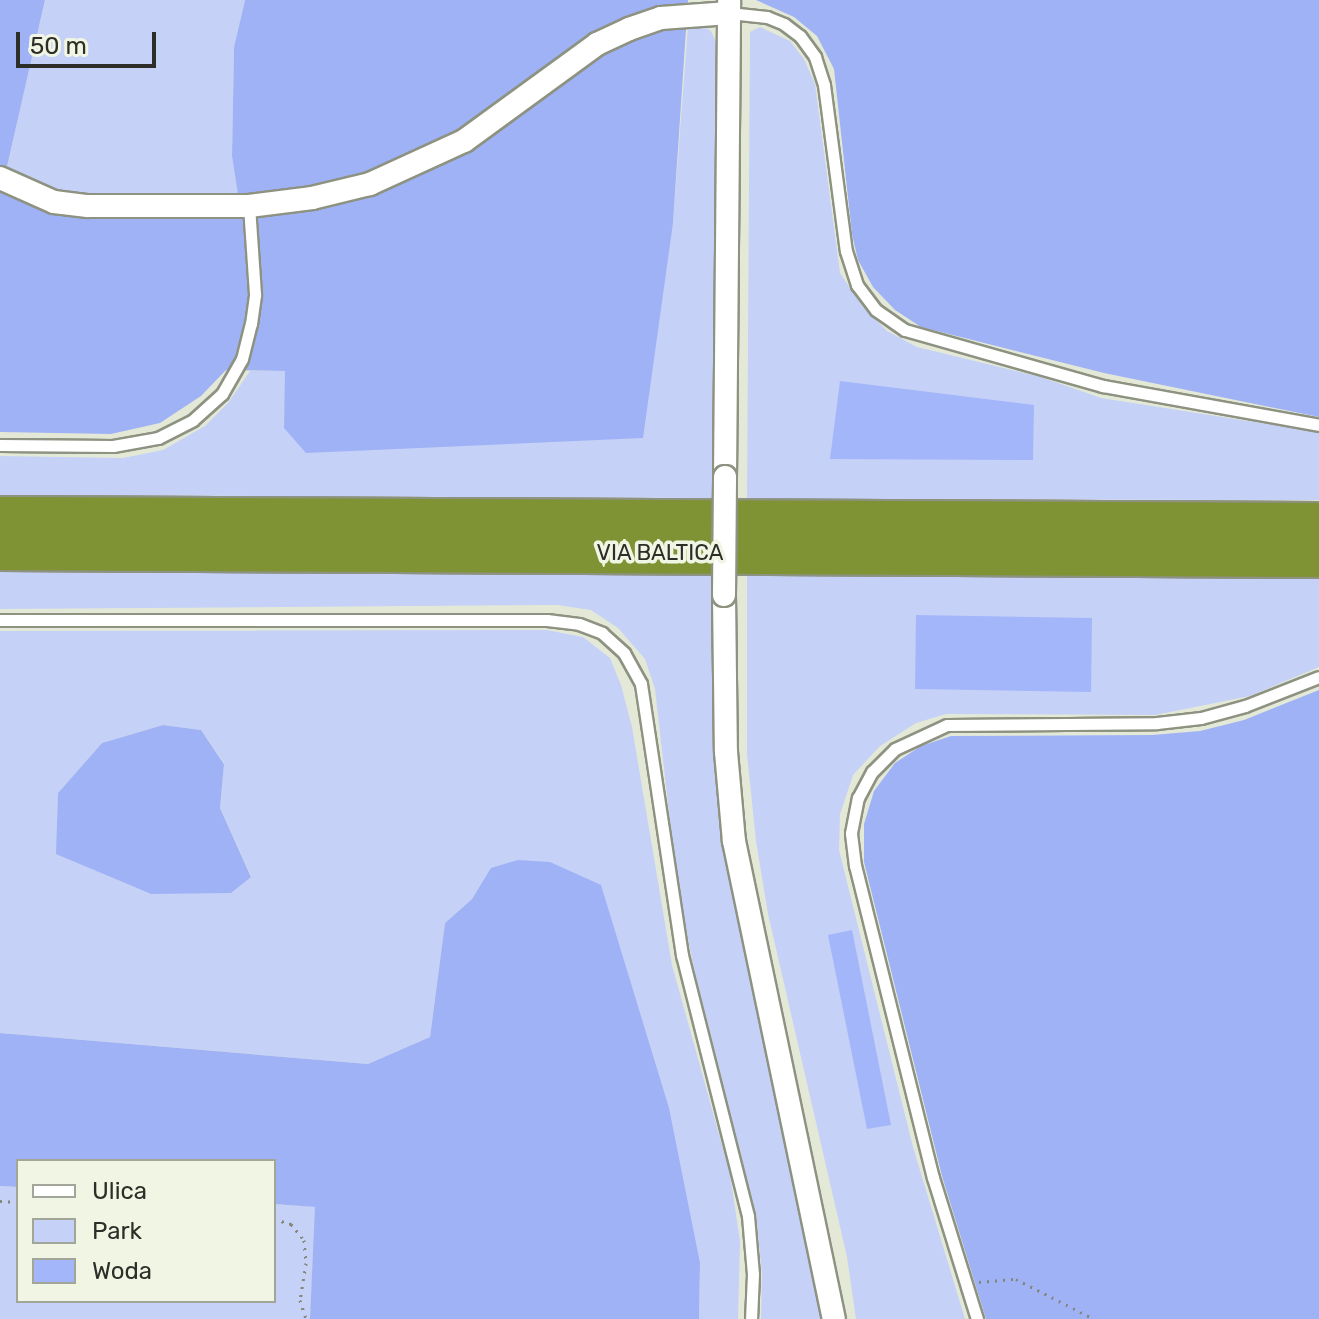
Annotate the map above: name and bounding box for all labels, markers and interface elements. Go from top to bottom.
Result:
scale bar [20,16,160,66]
text: 50 m [30,32,87,60]
street label: VIA BALTICA [596,540,724,566]
legend [16,1159,276,1303]
text: Ulica [92,1177,147,1205]
text: Park [92,1217,142,1245]
text: Woda [92,1257,152,1285]

